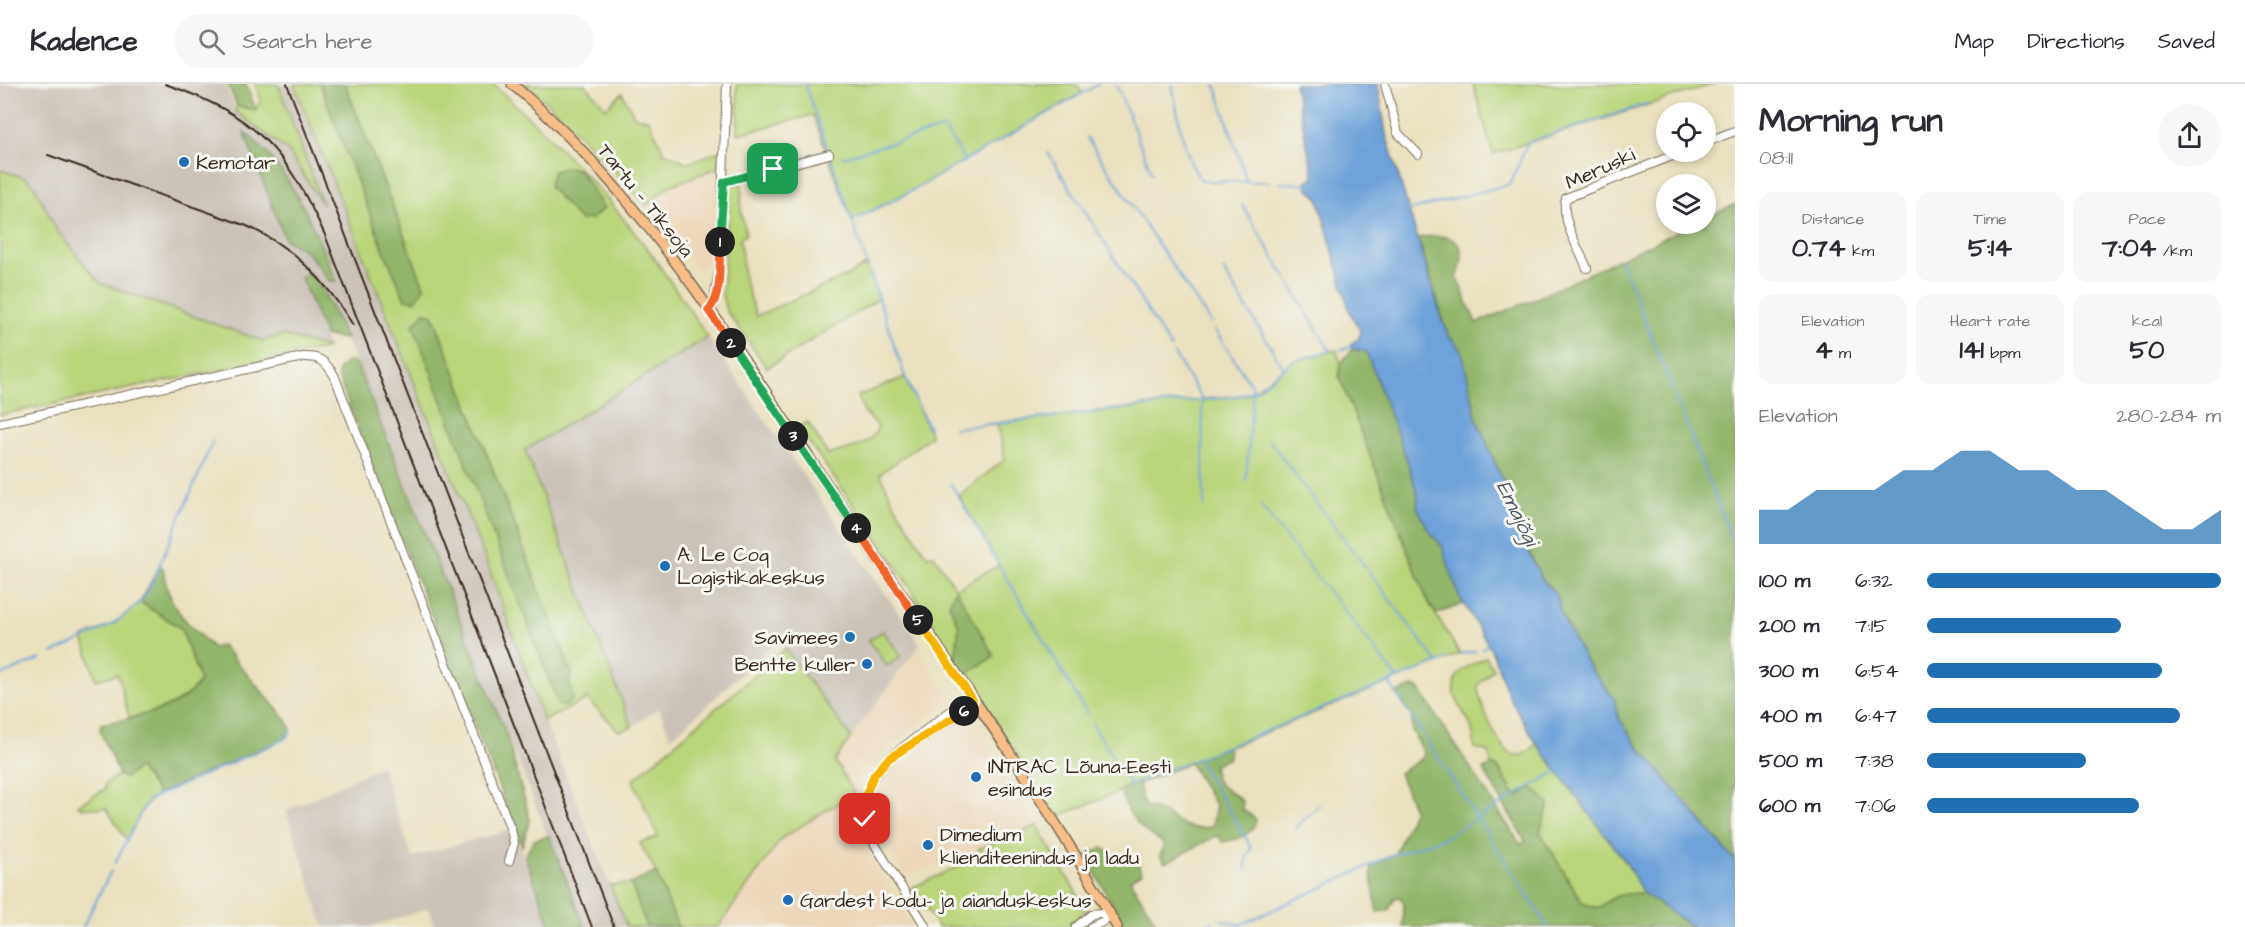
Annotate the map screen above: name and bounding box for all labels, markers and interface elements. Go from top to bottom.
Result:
search box [174,14,594,68]
text: Kadence [30,22,138,61]
icon: search [195,25,228,58]
text: Search here [243,26,372,57]
text: Map [1954,27,1994,56]
text: Directions [2027,27,2125,56]
text: Saved [2158,27,2215,56]
text: Morning run [1759,98,1943,144]
map controls [1656,102,1716,234]
button: locate [1656,102,1716,162]
button: share [2158,104,2221,167]
street label: Tartu — Tiksoja [591,138,700,263]
street label: Meruski [1561,141,1640,197]
pin [747,143,798,194]
text: 08:11 [1759,144,1793,172]
place label: Kemotar [196,149,275,177]
icon: arrive [756,152,789,185]
marker: Kemotar [177,155,191,169]
button: layers [1656,174,1716,234]
text: Distance [1802,208,1864,230]
text: Time [1973,208,2007,230]
text: Pace [2128,208,2166,230]
pin: 1 [705,227,735,257]
text: 0.74 [1792,230,1846,266]
text: 5:14 [1968,230,2012,266]
text: 7:04 [2102,230,2156,266]
text: 1 [719,231,721,253]
text: km [1846,240,1874,262]
text: /km [2156,240,2192,262]
text: Elevation [1802,310,1864,332]
text: Heart rate [1950,310,2030,332]
text: kcal [2132,310,2162,332]
pin: 2 [716,328,746,358]
text: 2 [726,332,736,354]
text: 4 [1815,332,1832,368]
text: 141 [1959,332,1984,368]
text: 50 [2130,332,2164,368]
text: m [1832,342,1851,364]
text: bpm [1984,342,2021,364]
text: Elevation [1759,402,1838,430]
text: 280–284 m [2116,402,2221,430]
pin: 3 [778,421,808,451]
text: 3 [789,425,797,447]
water label: Emajõgi [1488,476,1547,554]
pin: 4 [841,513,871,543]
text: 4 [851,517,861,539]
place label: A. Le Coq Logistikakeskus [677,541,825,593]
marker: A. Le Coq Logistikakeskus [658,559,672,573]
text: 100 m [1759,567,1810,595]
text: 6:32 [1855,567,1893,595]
pin: 5 [903,605,933,635]
text: 5 [912,609,924,631]
text: 200 m [1759,612,1819,640]
text: 7:15 [1855,612,1887,640]
place label: Savimees [754,624,838,652]
marker: Savimees [843,630,857,644]
place label: Bentte kuller [734,651,855,679]
marker: Bentte kuller [860,657,874,671]
text: 300 m [1759,657,1818,685]
text: 6:54 [1855,657,1899,685]
pin: 6 [949,696,979,726]
text: 6 [959,700,969,722]
text: 400 m [1759,702,1821,730]
text: 6:47 [1855,702,1897,730]
text: 500 m [1759,747,1822,775]
text: 7:38 [1855,747,1894,775]
place label: INTRAC Lõuna-Eesti esindus [988,753,1171,804]
marker: INTRAC Lõuna-Eesti esindus [969,770,983,784]
text: 600 m [1759,792,1820,820]
text: 7:06 [1855,792,1896,820]
pin [839,793,890,844]
icon: check [848,802,881,835]
place label: Dimedium klienditeenindus ja ladu [940,821,1139,872]
marker: Dimedium klienditeenindus ja ladu [921,838,935,852]
place label: Gardest kodu- ja aianduskeskus [800,887,1092,915]
marker: Gardest kodu- ja aianduskeskus [781,893,795,907]

